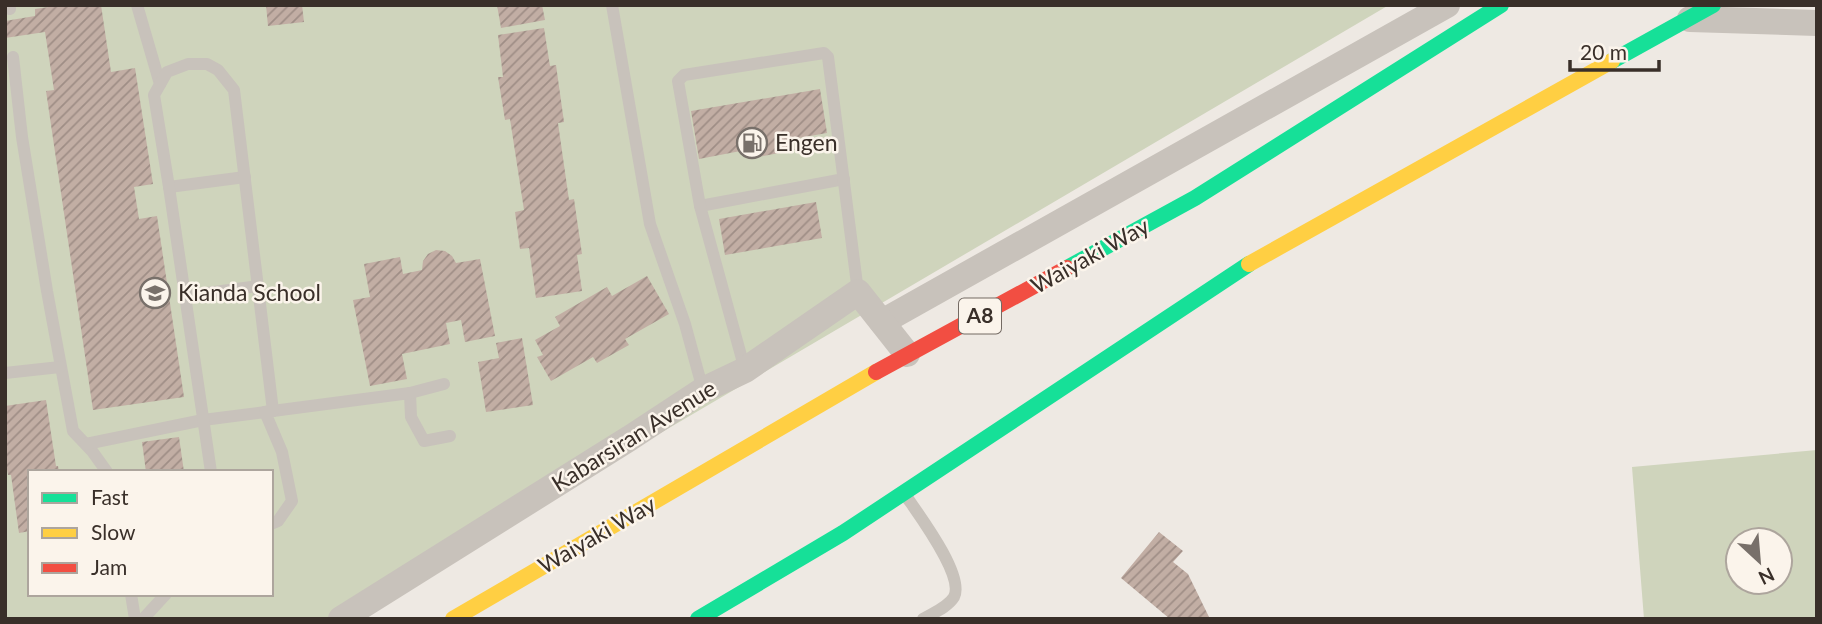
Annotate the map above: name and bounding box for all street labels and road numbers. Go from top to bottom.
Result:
street label: Waiyaki Way [1026,211,1154,299]
road number: A8 [959,298,1001,334]
street label: Kabarsiran Avenue [546,373,721,497]
street label: Waiyaki Way [533,489,660,579]

